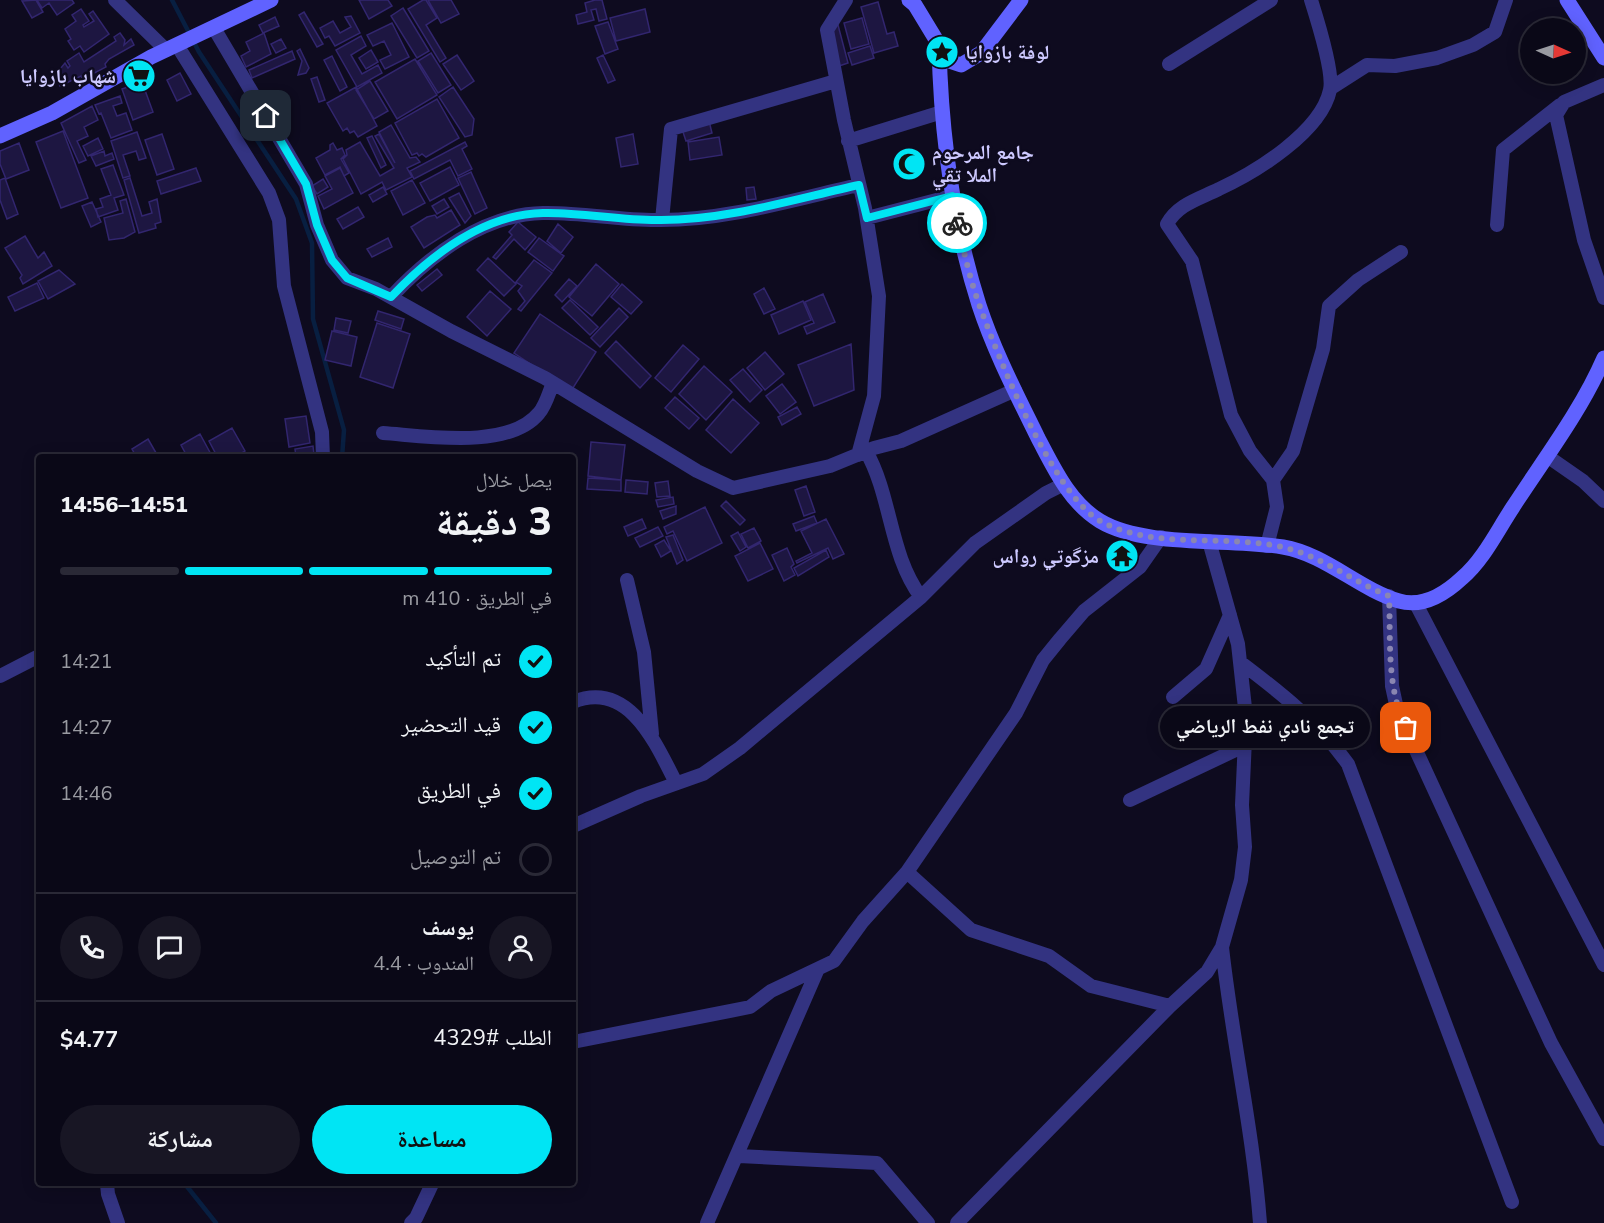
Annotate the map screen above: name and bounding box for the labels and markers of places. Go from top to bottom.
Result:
place icon: لوفة بازوايا [924,34,960,70]
place label: لوفة بازوايا [965,39,1049,66]
supermarket icon: شهاب بازوايا [121,58,157,94]
place label: شهاب بازوايا [20,63,116,90]
pin [240,90,291,141]
place label: جامع المرحوم الملا تقي [932,139,1034,190]
mosque icon: جامع المرحوم الملا تقي [891,146,927,182]
temple icon: مزگوتي رواس [1104,538,1140,574]
place label: مزگوتي رواس [993,543,1099,571]
pin [1380,702,1431,753]
callout: تجمع نادي نفط الرياضي [1160,707,1370,749]

